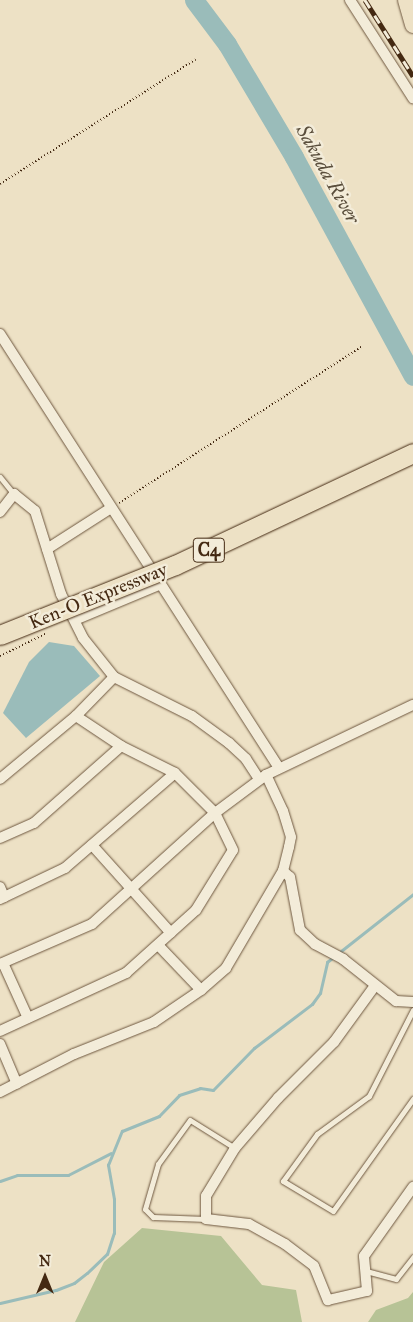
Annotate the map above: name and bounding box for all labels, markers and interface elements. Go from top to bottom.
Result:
water label: Sakuda River [291,120,365,228]
road number: C4 [193,534,225,566]
street label: Ken-O Expressway [25,558,171,634]
north arrow [20,1252,70,1302]
text: N [39,1253,51,1270]

